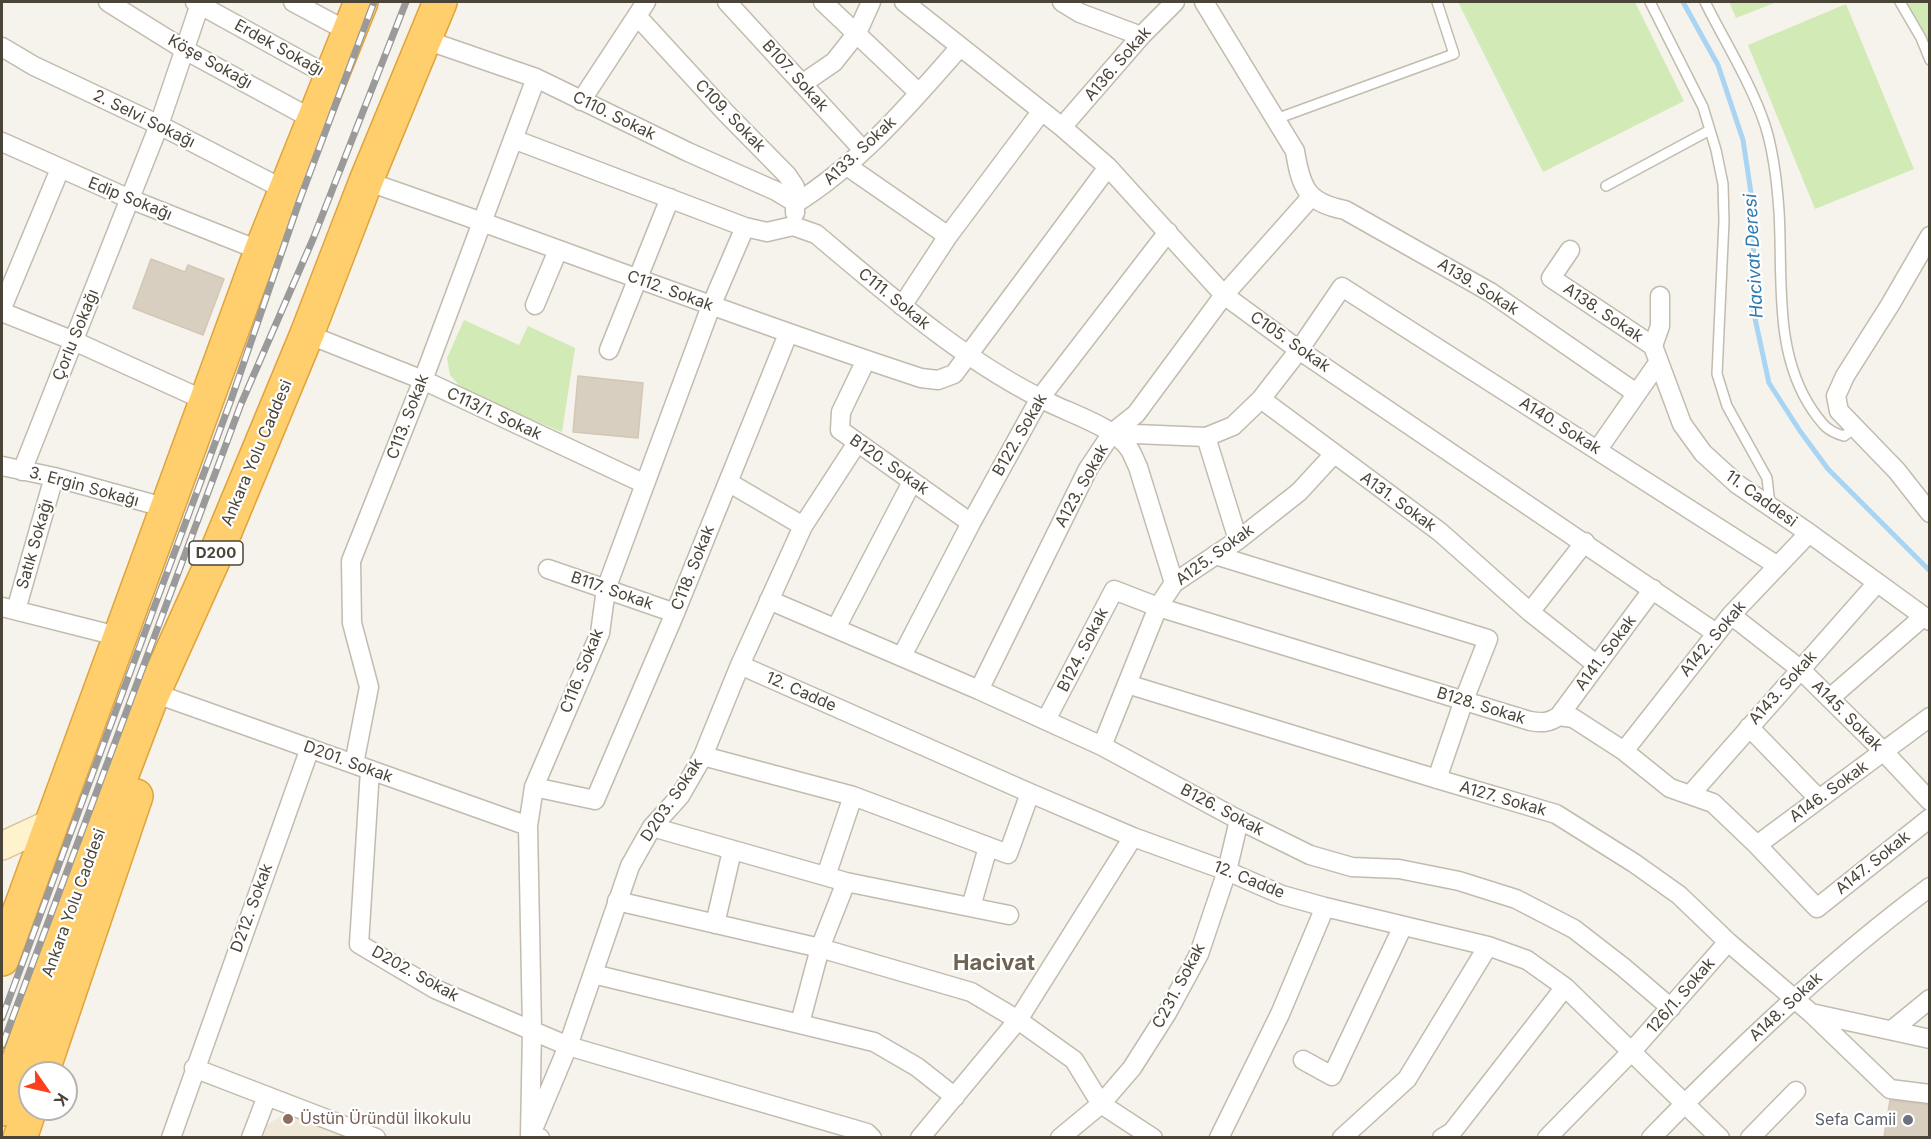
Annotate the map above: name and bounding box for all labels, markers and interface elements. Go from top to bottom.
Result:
street label: Erdek Sokağı [231,16,327,80]
street label: A136. Sokak [1081,23,1155,105]
street label: Köşe Sokağı [165,31,255,93]
street label: B107. Sokak [758,36,832,116]
street label: C109. Sokak [691,76,769,156]
street label: 2. Selvi Sokağı [90,86,198,152]
street label: C110. Sokak [569,88,659,144]
street label: A133. Sokak [820,113,900,189]
street label: Edip Sokağı [85,173,175,225]
water label: Hacivat Deresi [1740,193,1768,319]
street label: A139. Sokak [1434,255,1522,319]
street label: C111. Sokak [854,264,934,334]
street label: C112. Sokak [624,267,716,315]
street label: A138. Sokak [1560,279,1646,347]
street label: Çorlu Sokağı [49,287,103,383]
street label: C105. Sokak [1246,307,1334,377]
street label: C113. Sokak [383,372,433,462]
street label: Ankara Yolu Caddesi [218,377,296,529]
street label: C113/1. Sokak [444,384,544,444]
street label: B122. Sokak [989,390,1051,480]
street label: A140. Sokak [1516,393,1604,459]
street label: B120. Sokak [846,431,932,499]
street label: A123. Sokak [1051,441,1113,531]
street label: 3. Ergin Sokağı [27,463,141,511]
street label: 11. Caddesi [1721,467,1801,531]
street label: A131. Sokak [1356,468,1440,536]
street label: Satık Sokağı [13,497,57,591]
street label: A125. Sokak [1172,520,1258,590]
street label: C118. Sokak [667,523,719,613]
road number: D200 [189,541,243,565]
street label: B117. Sokak [568,568,656,614]
street label: A142. Sokak [1676,597,1750,681]
street label: B124. Sokak [1054,605,1112,695]
street label: A141. Sokak [1572,612,1640,694]
street label: C116. Sokak [556,626,608,716]
street label: A143. Sokak [1745,647,1821,729]
street label: 12. Cadde [763,668,839,716]
street label: A145. Sokak [1808,677,1886,755]
street label: B128. Sokak [1434,683,1528,729]
street label: D201. Sokak [301,737,395,787]
street label: D203. Sokak [637,755,707,845]
street label: A146. Sokak [1786,757,1872,827]
street label: A127. Sokak [1457,777,1549,821]
street label: B126. Sokak [1177,780,1267,840]
street label: Ankara Yolu Caddesi [38,826,110,980]
street label: A147. Sokak [1832,827,1914,899]
street label: 12. Cadde [1211,857,1287,903]
street label: D212. Sokak [227,861,277,955]
street label: C231. Sokak [1149,940,1209,1032]
street label: D202. Sokak [368,942,462,1006]
district label: Hacivat [953,950,1035,976]
street label: 126/1. Sokak [1643,954,1719,1038]
street label: A148. Sokak [1746,968,1826,1046]
north arrow [18,1061,78,1121]
text: K [50,1090,73,1110]
place label: Üstün Üründül İlkokulu [300,1109,471,1129]
place label: Sefa Camii [1815,1110,1896,1130]
marker: Üstün Üründül İlkokulu [281,1112,295,1126]
marker: Sefa Camii [1901,1113,1915,1127]

